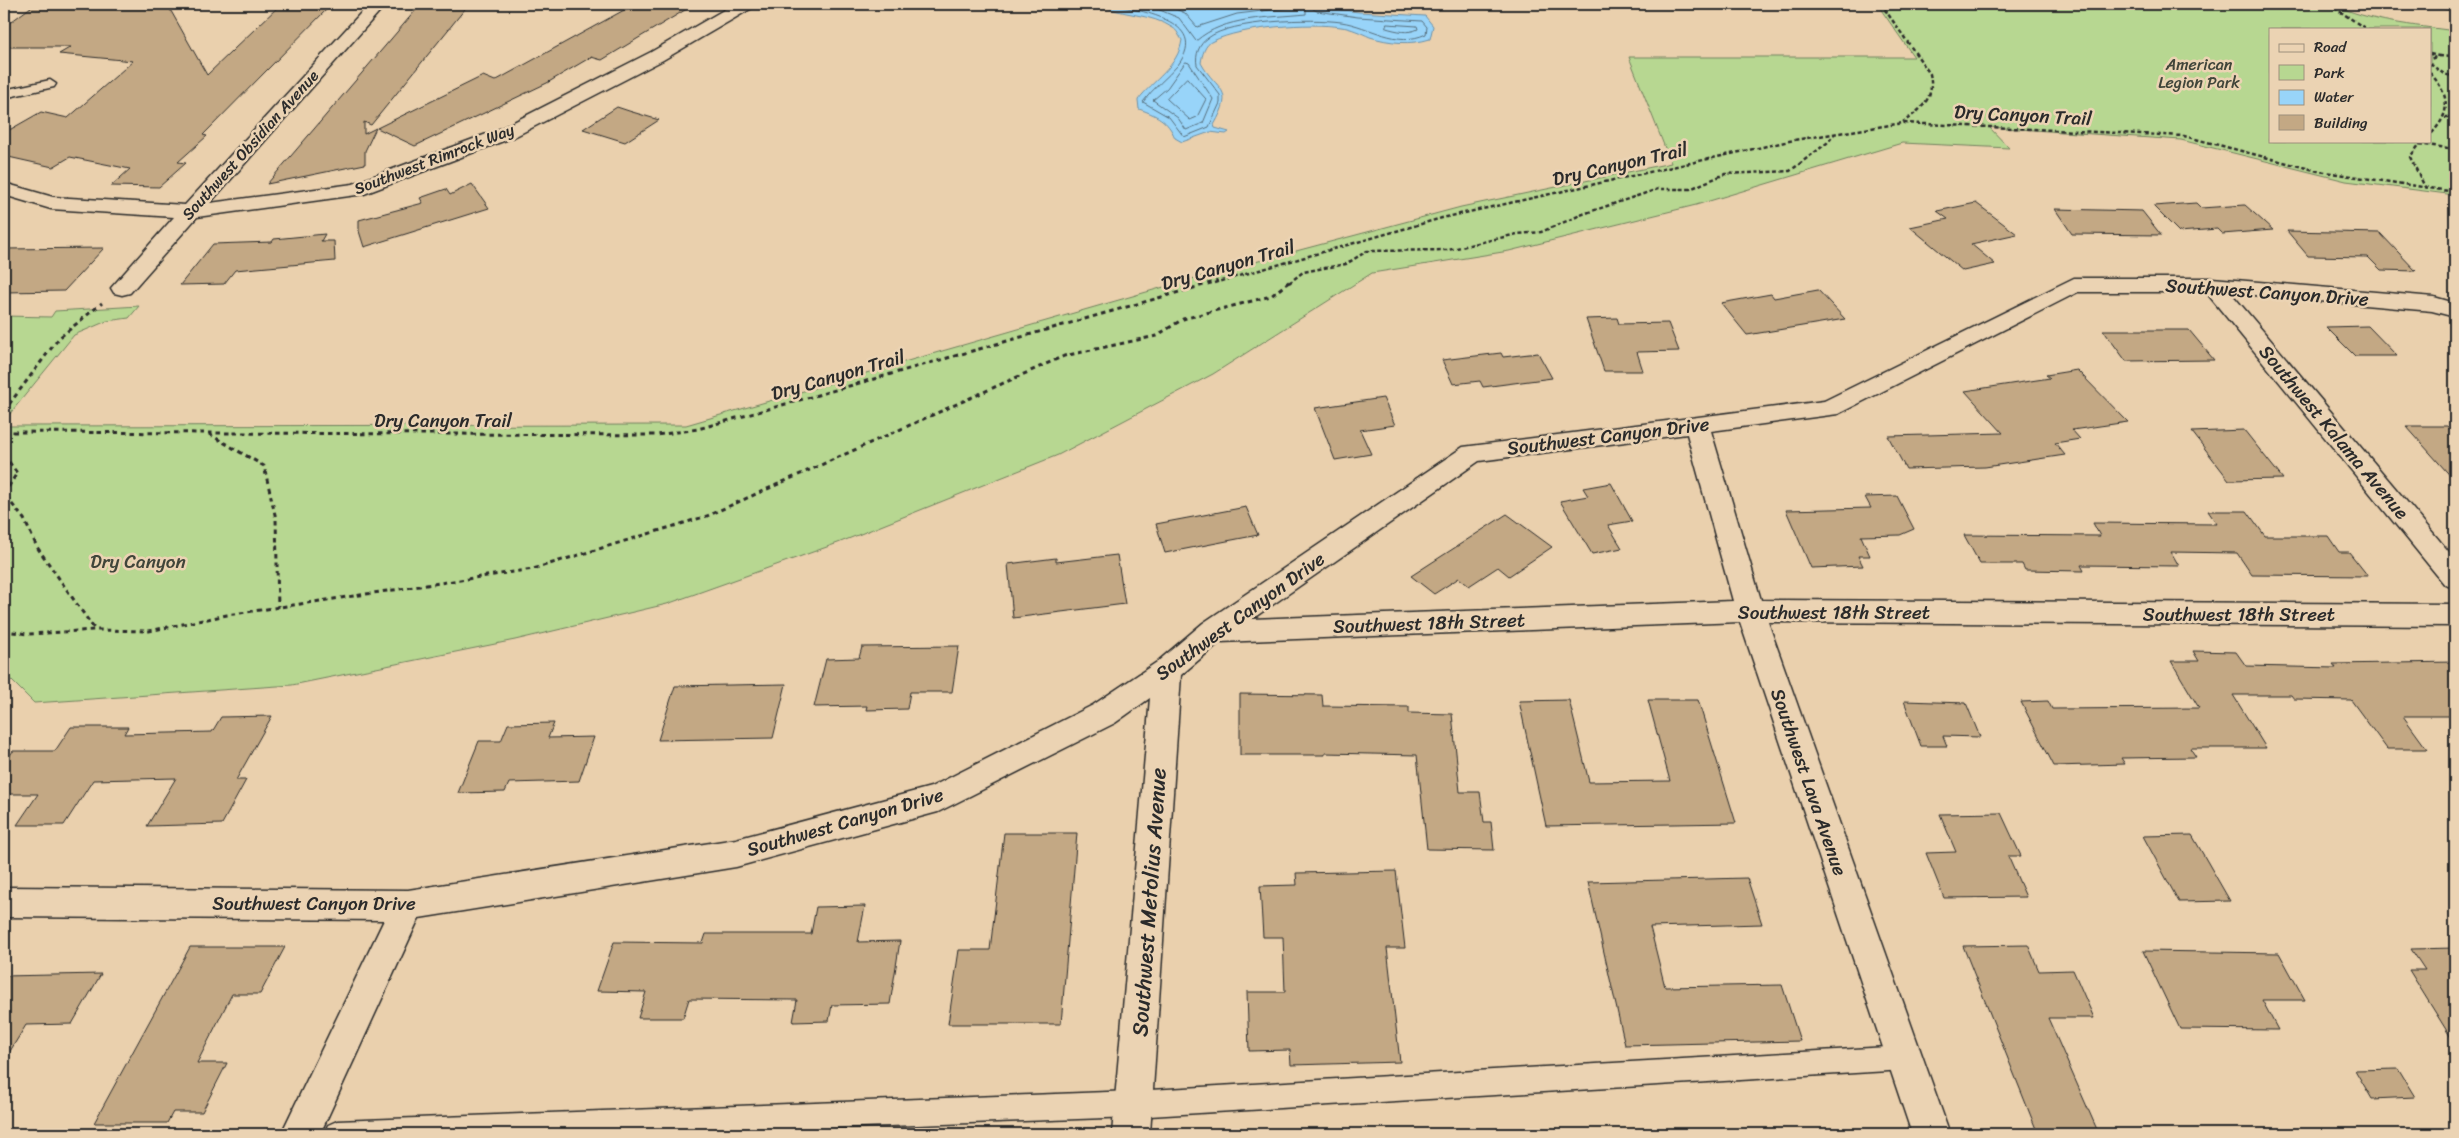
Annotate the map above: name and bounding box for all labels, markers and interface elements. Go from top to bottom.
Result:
legend [2269,28,2432,142]
text: Road [2314,34,2347,60]
park label: American Legion Park [2158,50,2240,97]
text: Park [2314,60,2345,86]
street label: Southwest Obsidian Avenue [174,63,326,227]
text: Water [2314,84,2354,110]
street label: Dry Canyon Trail [1953,95,2093,135]
text: Building [2314,110,2368,136]
street label: Southwest Rimrock Way [350,115,519,203]
street label: Dry Canyon Trail [1549,132,1691,196]
street label: Dry Canyon Trail [1157,230,1299,300]
street label: Southwest Canyon Drive [2164,268,2370,316]
street label: Southwest Kalama Avenue [2251,337,2417,527]
street label: Dry Canyon Trail [767,340,909,410]
street label: Dry Canyon Trail [374,404,512,437]
street label: Southwest Canyon Drive [1505,407,1711,465]
street label: Southwest Canyon Drive [1148,543,1332,689]
park label: Dry Canyon [90,545,186,578]
street label: Southwest 18th Street [1738,596,1930,629]
street label: Southwest 18th Street [2143,598,2335,631]
street label: Southwest 18th Street [1332,603,1526,643]
street label: Southwest Lava Avenue [1761,684,1857,881]
street label: Southwest Metolius Avenue [1120,766,1178,1038]
street label: Southwest Canyon Drive [743,778,948,866]
street label: Southwest Canyon Drive [212,887,416,920]

